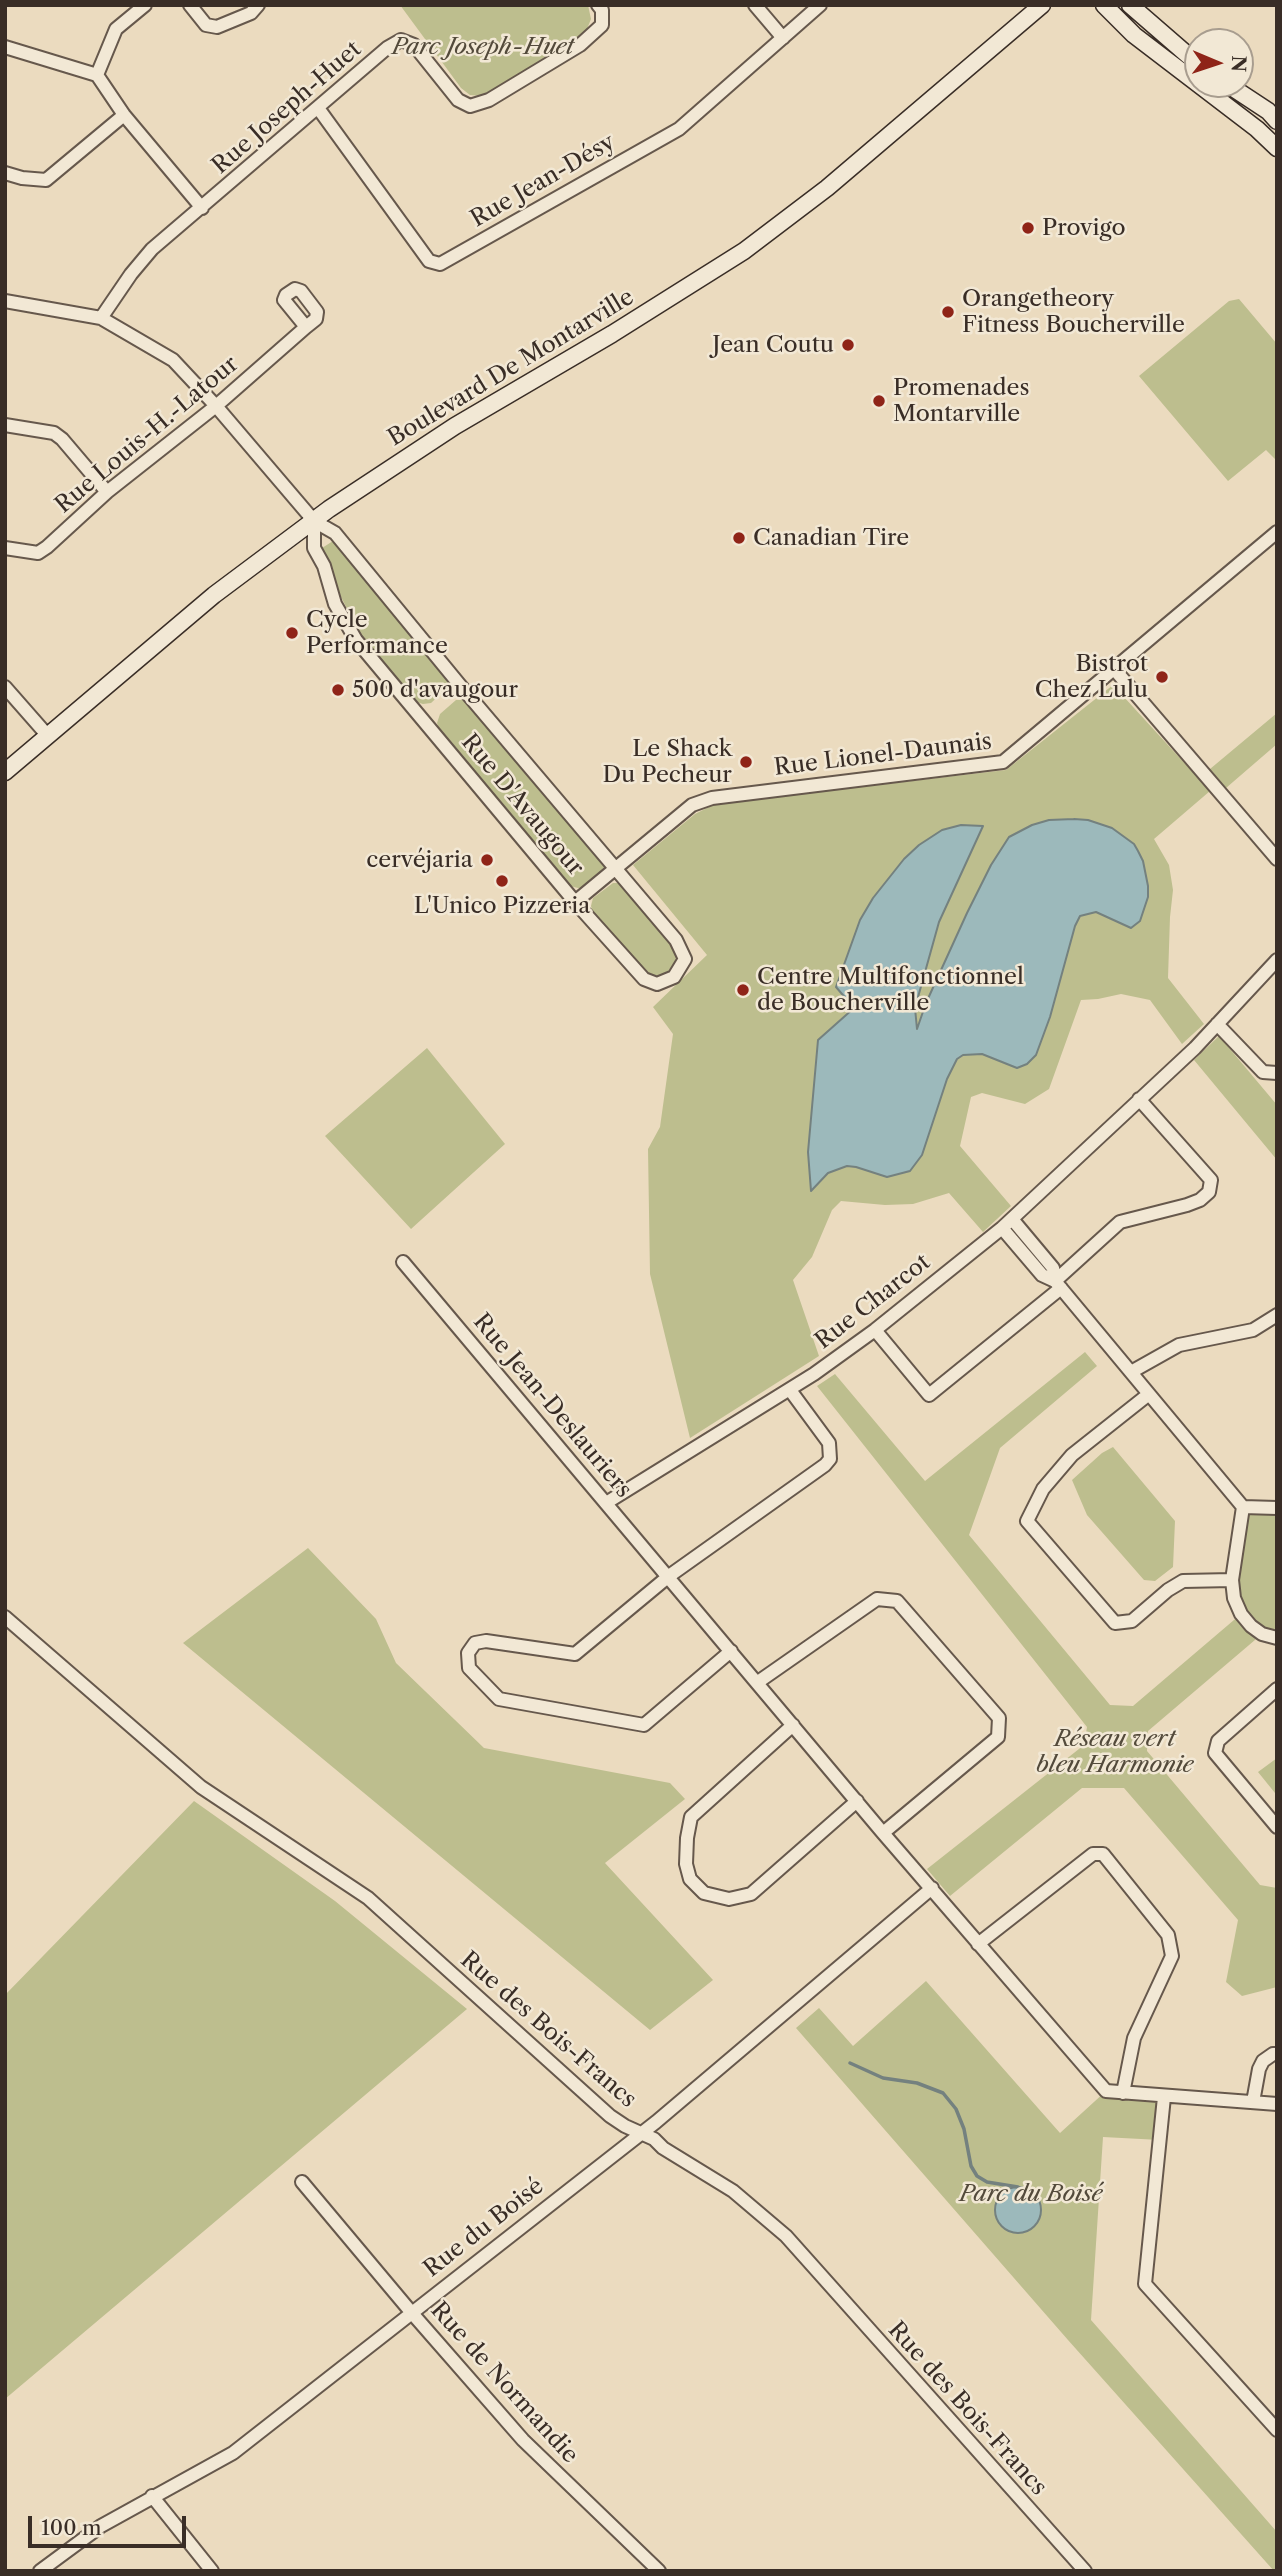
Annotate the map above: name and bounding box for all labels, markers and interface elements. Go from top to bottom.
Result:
north arrow [1184,28,1254,98]
park label: Parc Joseph-Huet [392,33,574,61]
street label: Rue Joseph-Huet [207,36,367,180]
text: N [1227,55,1250,72]
street label: Rue Jean-Désy [466,129,620,233]
place label: Provigo [1042,214,1126,242]
marker: Provigo [1020,220,1036,236]
street label: Boulevard De Montarville [383,284,639,452]
place label: Orangetheory Fitness Boucherville [962,285,1185,339]
marker: Orangetheory Fitness Boucherville [940,304,956,320]
place label: Jean Coutu [712,331,834,359]
marker: Jean Coutu [840,337,856,353]
street label: Rue Louis-H.-Latour [50,351,244,519]
place label: Promenades Montarville [893,374,1029,428]
marker: Promenades Montarville [871,393,887,409]
place label: Canadian Tire [753,524,909,552]
marker: Canadian Tire [731,530,747,546]
place label: Cycle Performance [306,606,448,660]
marker: Cycle Performance [284,625,300,641]
place label: Bistrot Chez Lulu [1035,650,1148,704]
marker: Bistrot Chez Lulu [1154,669,1170,685]
place label: 500 d'avaugour [352,676,518,704]
marker: 500 d'avaugour [330,682,346,698]
street label: Rue Lionel-Daunais [773,728,993,782]
street label: Rue D'Avaugour [455,729,589,881]
place label: Le Shack Du Pecheur [602,735,732,789]
marker: Le Shack Du Pecheur [738,754,754,770]
place label: cervéjaria [366,846,473,874]
marker: cervéjaria [479,852,495,868]
marker: L'Unico Pizzeria [494,873,510,889]
place label: L'Unico Pizzeria [414,892,590,920]
place label: Centre Multifonctionnel de Boucherville [757,963,1024,1017]
marker: Centre Multifonctionnel de Boucherville [735,982,751,998]
street label: Rue Charcot [810,1249,936,1355]
street label: Rue Jean-Deslauriers [467,1308,637,1504]
park label: Réseau vert bleu Harmonie [1036,1725,1194,1779]
street label: Rue des Bois-Francs [455,1946,641,2114]
street label: Rue du Boisé [419,2173,549,2283]
park label: Parc du Boisé [959,2180,1103,2208]
street label: Rue de Normandie [424,2297,584,2469]
street label: Rue des Bois-Francs [882,2317,1052,2501]
scale bar [32,2502,189,2546]
text: 100 m [41,2515,102,2540]

